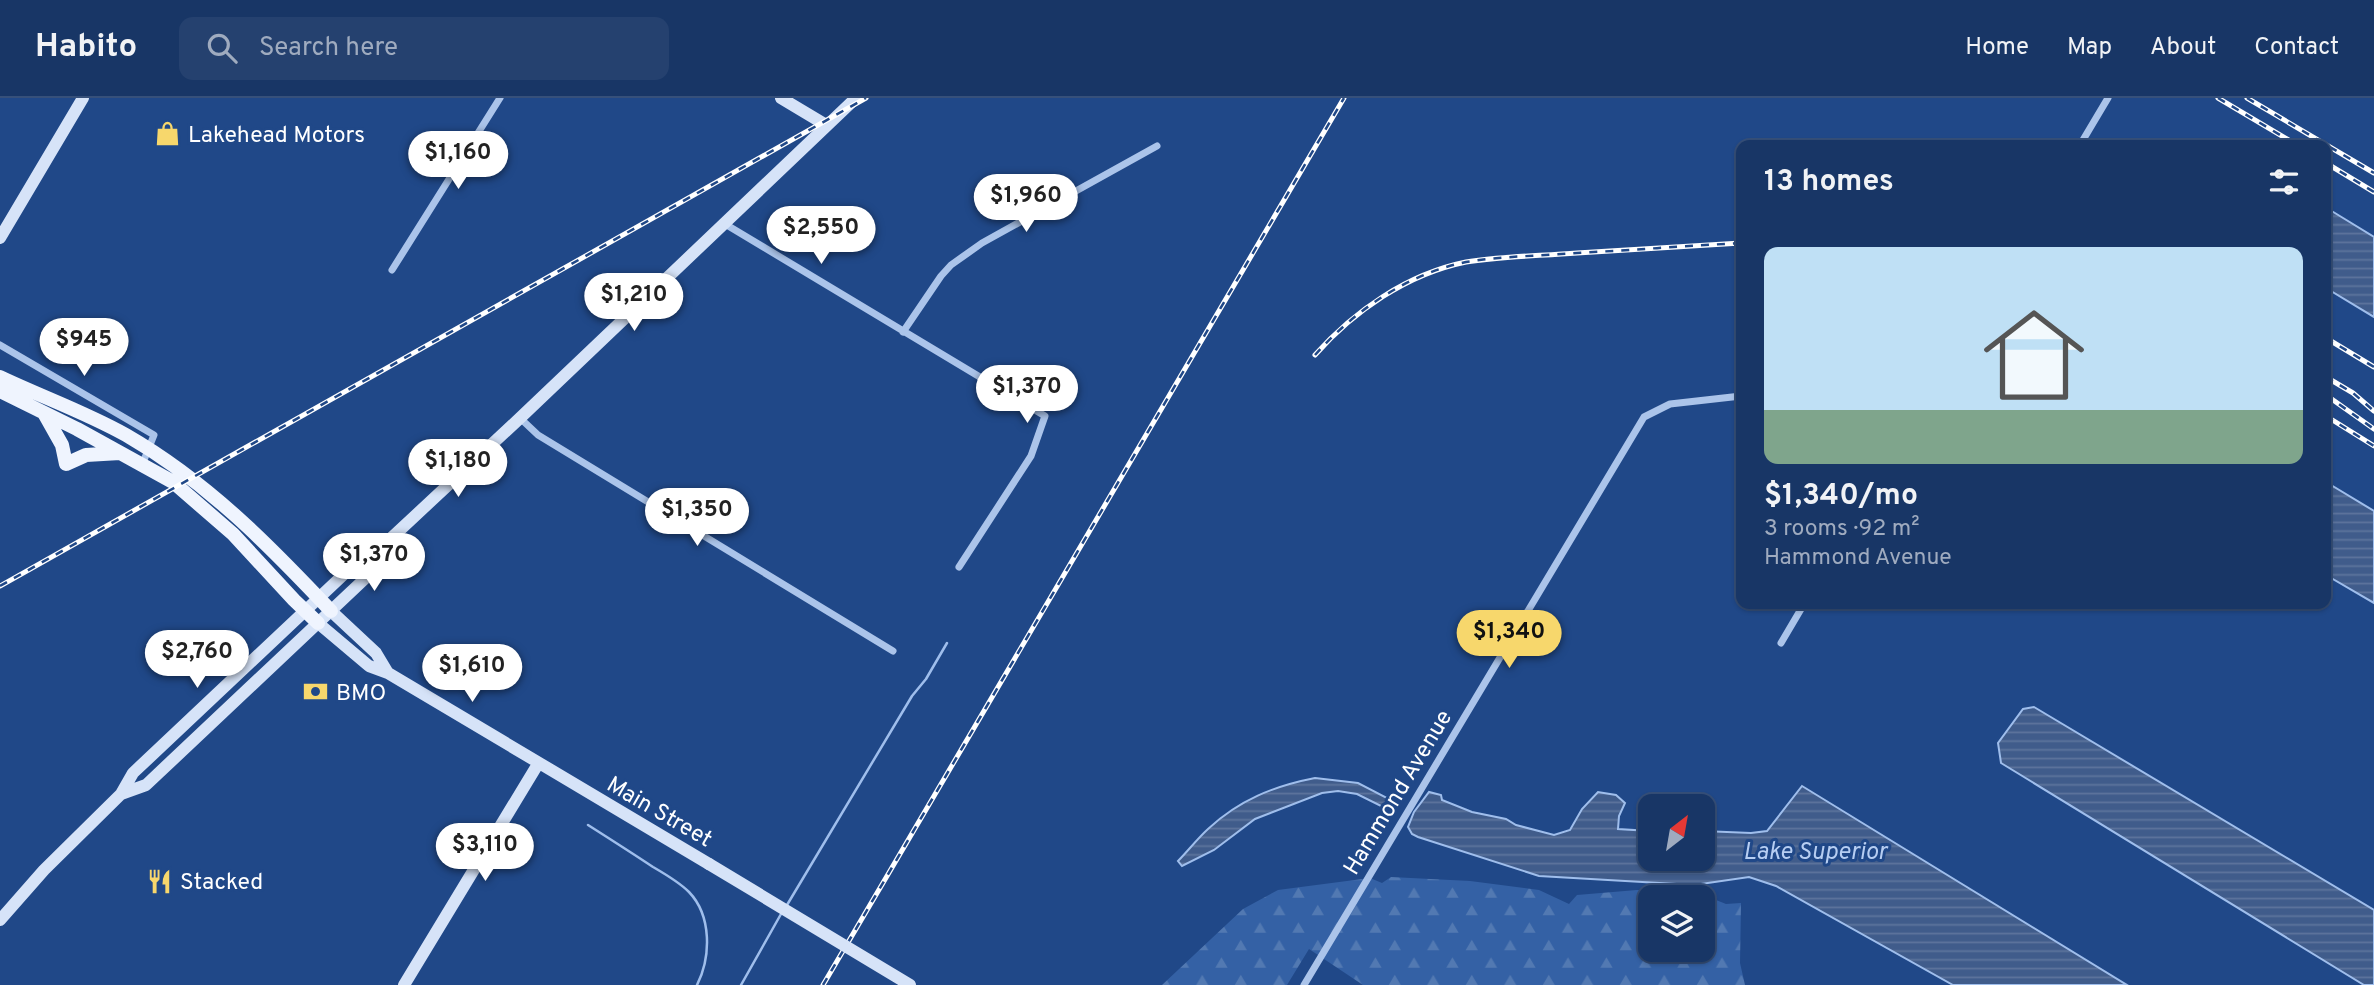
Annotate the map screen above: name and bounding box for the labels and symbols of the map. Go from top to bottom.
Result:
shop icon: Lakehead Motors [154,120,182,148]
place label: Lakehead Motors [188,122,365,151]
pin: $1,160 [401,132,515,191]
pin: $1,960 [969,174,1083,234]
pin: $2,550 [764,206,878,266]
pin: $1,210 [577,274,691,333]
pin: $945 [43,318,125,378]
pin: $1,370 [970,366,1084,425]
pin: $1,180 [401,440,515,499]
pin: $1,350 [640,489,754,548]
pin: $1,370 [317,533,431,593]
pin: $1,340 [1452,610,1566,670]
pin: $2,760 [140,630,254,690]
pin: $1,610 [415,644,529,704]
bank icon: BMO [302,678,330,706]
place label: BMO [336,680,386,709]
street label: Hammond Avenue [1338,705,1460,881]
street label: Main Street [601,771,717,855]
north arrow [1638,794,1715,872]
pin: $3,110 [428,824,542,883]
water label: Lake Superior [1743,838,1889,868]
restaurant icon: Stacked [146,867,174,895]
place label: Stacked [180,869,263,898]

